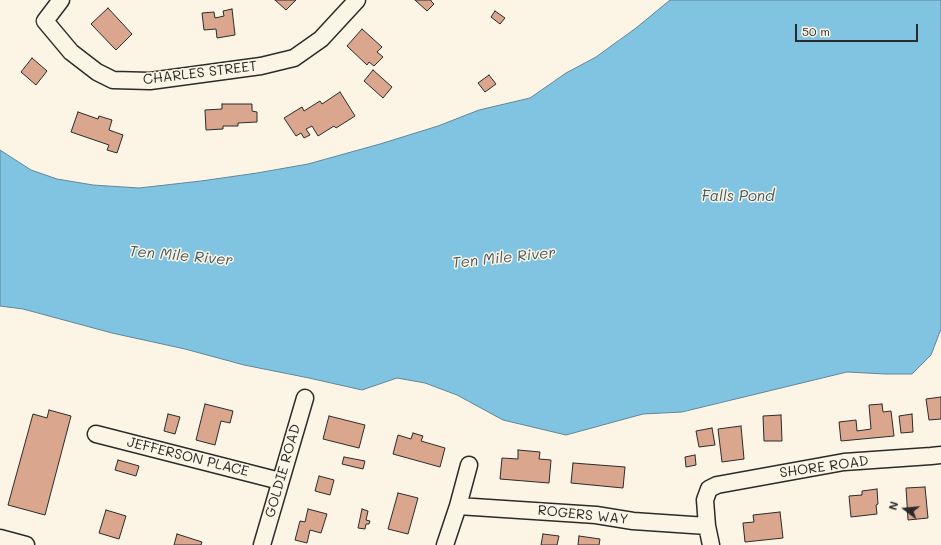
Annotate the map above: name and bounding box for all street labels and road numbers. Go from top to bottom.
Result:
street label: CHARLES STREET [142,58,258,88]
street label: GOLDIE ROAD [262,422,304,520]
street label: JEFFERSON PLACE [125,434,251,480]
street label: SHORE ROAD [778,452,870,482]
street label: ROGERS WAY [537,502,629,528]

